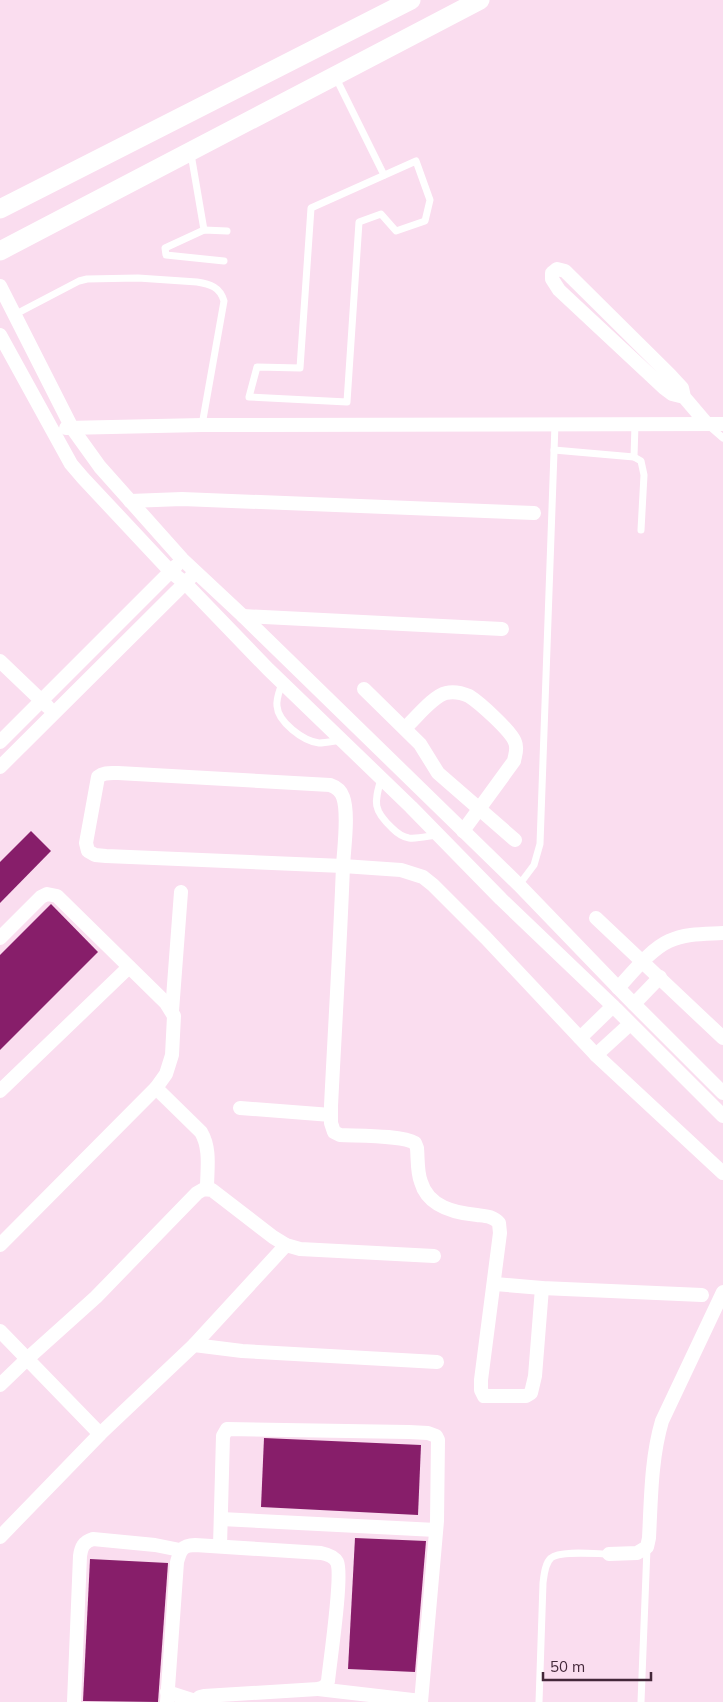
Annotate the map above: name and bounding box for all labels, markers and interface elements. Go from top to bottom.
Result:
scale bar [543,1650,650,1682]
text: 50 m [550,1657,585,1676]

